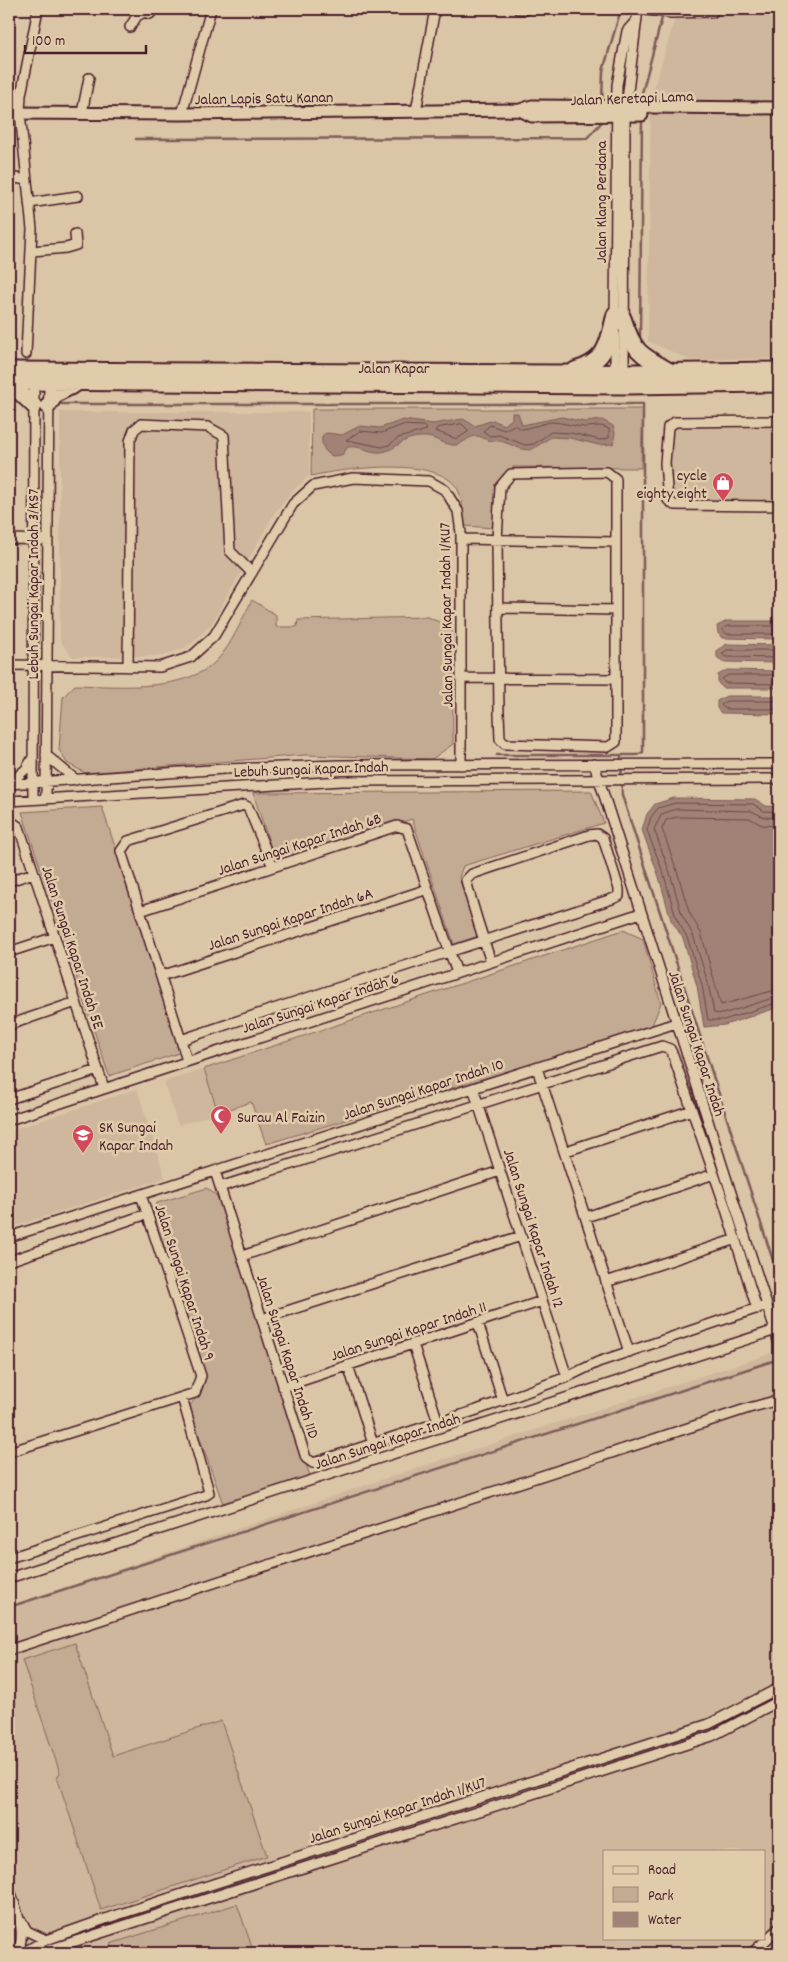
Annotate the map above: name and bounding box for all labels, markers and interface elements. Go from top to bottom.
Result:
scale bar [25,22,146,54]
text: 100 m [32,31,65,53]
street label: Jalan Keretapi Lama [570,86,694,113]
street label: Jalan Lapis Satu Kanan [195,87,334,112]
street label: Jalan Klang Perdana [591,140,614,263]
street label: Jalan Kapar [358,358,430,381]
place label: cycle eighty eight [636,465,707,506]
shop icon: cycle eighty eight [711,471,735,502]
street label: Lebuh Sungai Kapar Indah 3/KS7 [23,489,46,679]
street label: Jalan Sungai Kapar Indah 1/KU7 [434,522,461,708]
street label: Lebuh Sungai Kapar Indah [233,756,389,785]
street label: Jalan Sungai Kapar Indah 6B [215,808,385,883]
street label: Jalan Sungai Kapar Indah 5E [34,863,109,1033]
street label: Jalan Sungai Kapar Indah 6A [205,883,377,958]
street label: Jalan Sungai Kapar Indah 6 [239,968,402,1041]
street label: Jalan Sungai Kapar Indah [661,968,730,1120]
street label: Jalan Sungai Kapar Indah 10 [340,1053,507,1127]
mosque icon: Surau Al Faizin [209,1104,233,1135]
place label: Surau Al Faizin [237,1107,325,1130]
place label: SK Sungai Kapar Indah [99,1117,173,1158]
school or university icon: SK Sungai Kapar Indah [71,1123,95,1154]
street label: Jalan Sungai Kapar Indah 12 [496,1146,569,1311]
street label: Jalan Sungai Kapar Indah 9 [147,1202,220,1364]
street label: Jalan Sungai Kapar Indah 11D [249,1272,324,1442]
street label: Jalan Sungai Kapar Indah 11 [328,1296,490,1368]
street label: Jalan Sungai Kapar Indah [312,1408,464,1477]
street label: Jalan Sungai Kapar Indah 1/KU7 [306,1772,489,1851]
legend [603,1850,766,1940]
text: Road [648,1860,676,1882]
text: Park [648,1886,674,1908]
text: Water [648,1910,682,1932]

